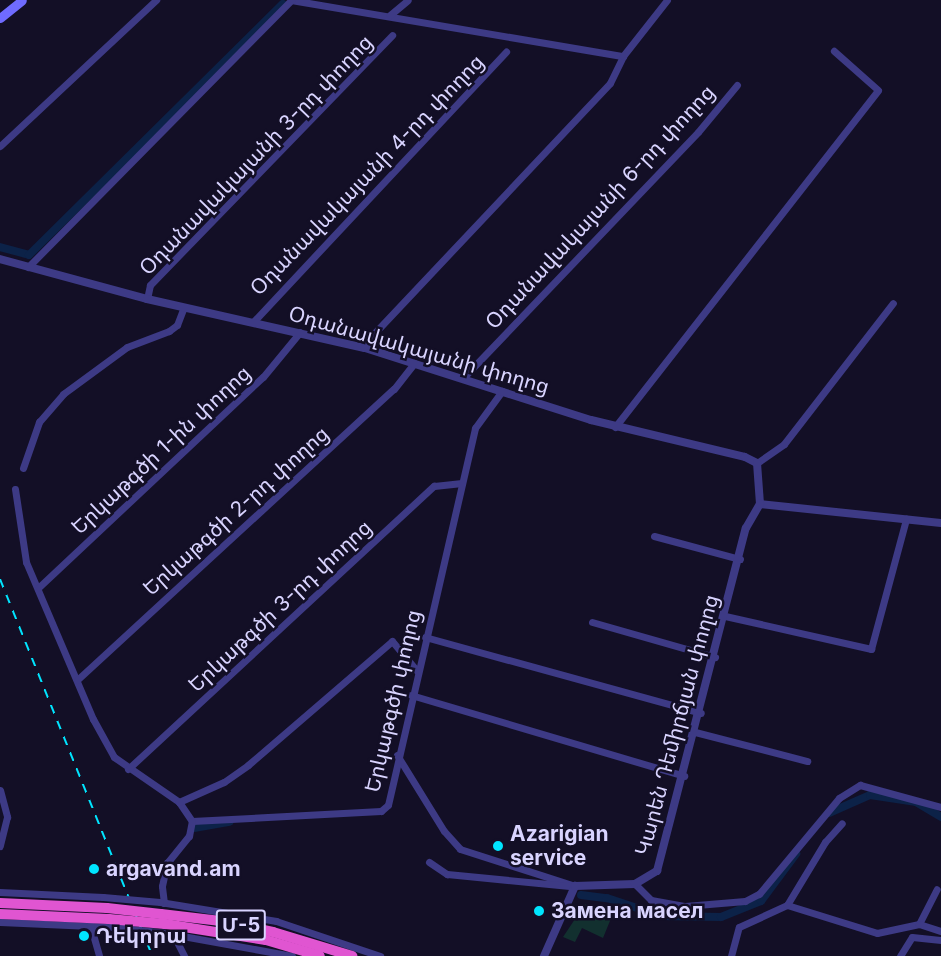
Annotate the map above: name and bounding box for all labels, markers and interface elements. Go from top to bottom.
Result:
street label: Օդանավակայանի 3-րդ փողոց [134,30,378,280]
street label: Օդանավակայանի 4-րդ փողոց [245,49,489,301]
street label: Օդանավակայանի 6-րդ փողոց [480,80,720,334]
street label: Օդանավակայանի փողոց [286,301,552,399]
street label: Երկաթգծի 1-ին փողոց [66,360,256,540]
street label: Երկաթգծի 2-րդ փողոց [138,421,334,601]
street label: Երկաթգծի 3-րդ փողոց [183,515,377,697]
street label: Կարեն Դեմիրճյան փողոց [630,592,724,858]
street label: Երկաթգծի փողոց [360,607,426,795]
place label: Azarigian service [510,821,609,871]
marker: Azarigian service [491,839,505,853]
place label: argavand.am [106,856,241,882]
marker: argavand.am [87,862,101,876]
place label: Замена масел [551,898,703,924]
marker: Замена масел [532,904,546,918]
road number: Մ-5 [216,908,266,942]
place label: Դեկորա [96,923,187,949]
marker: Դեկորա [77,929,91,943]

